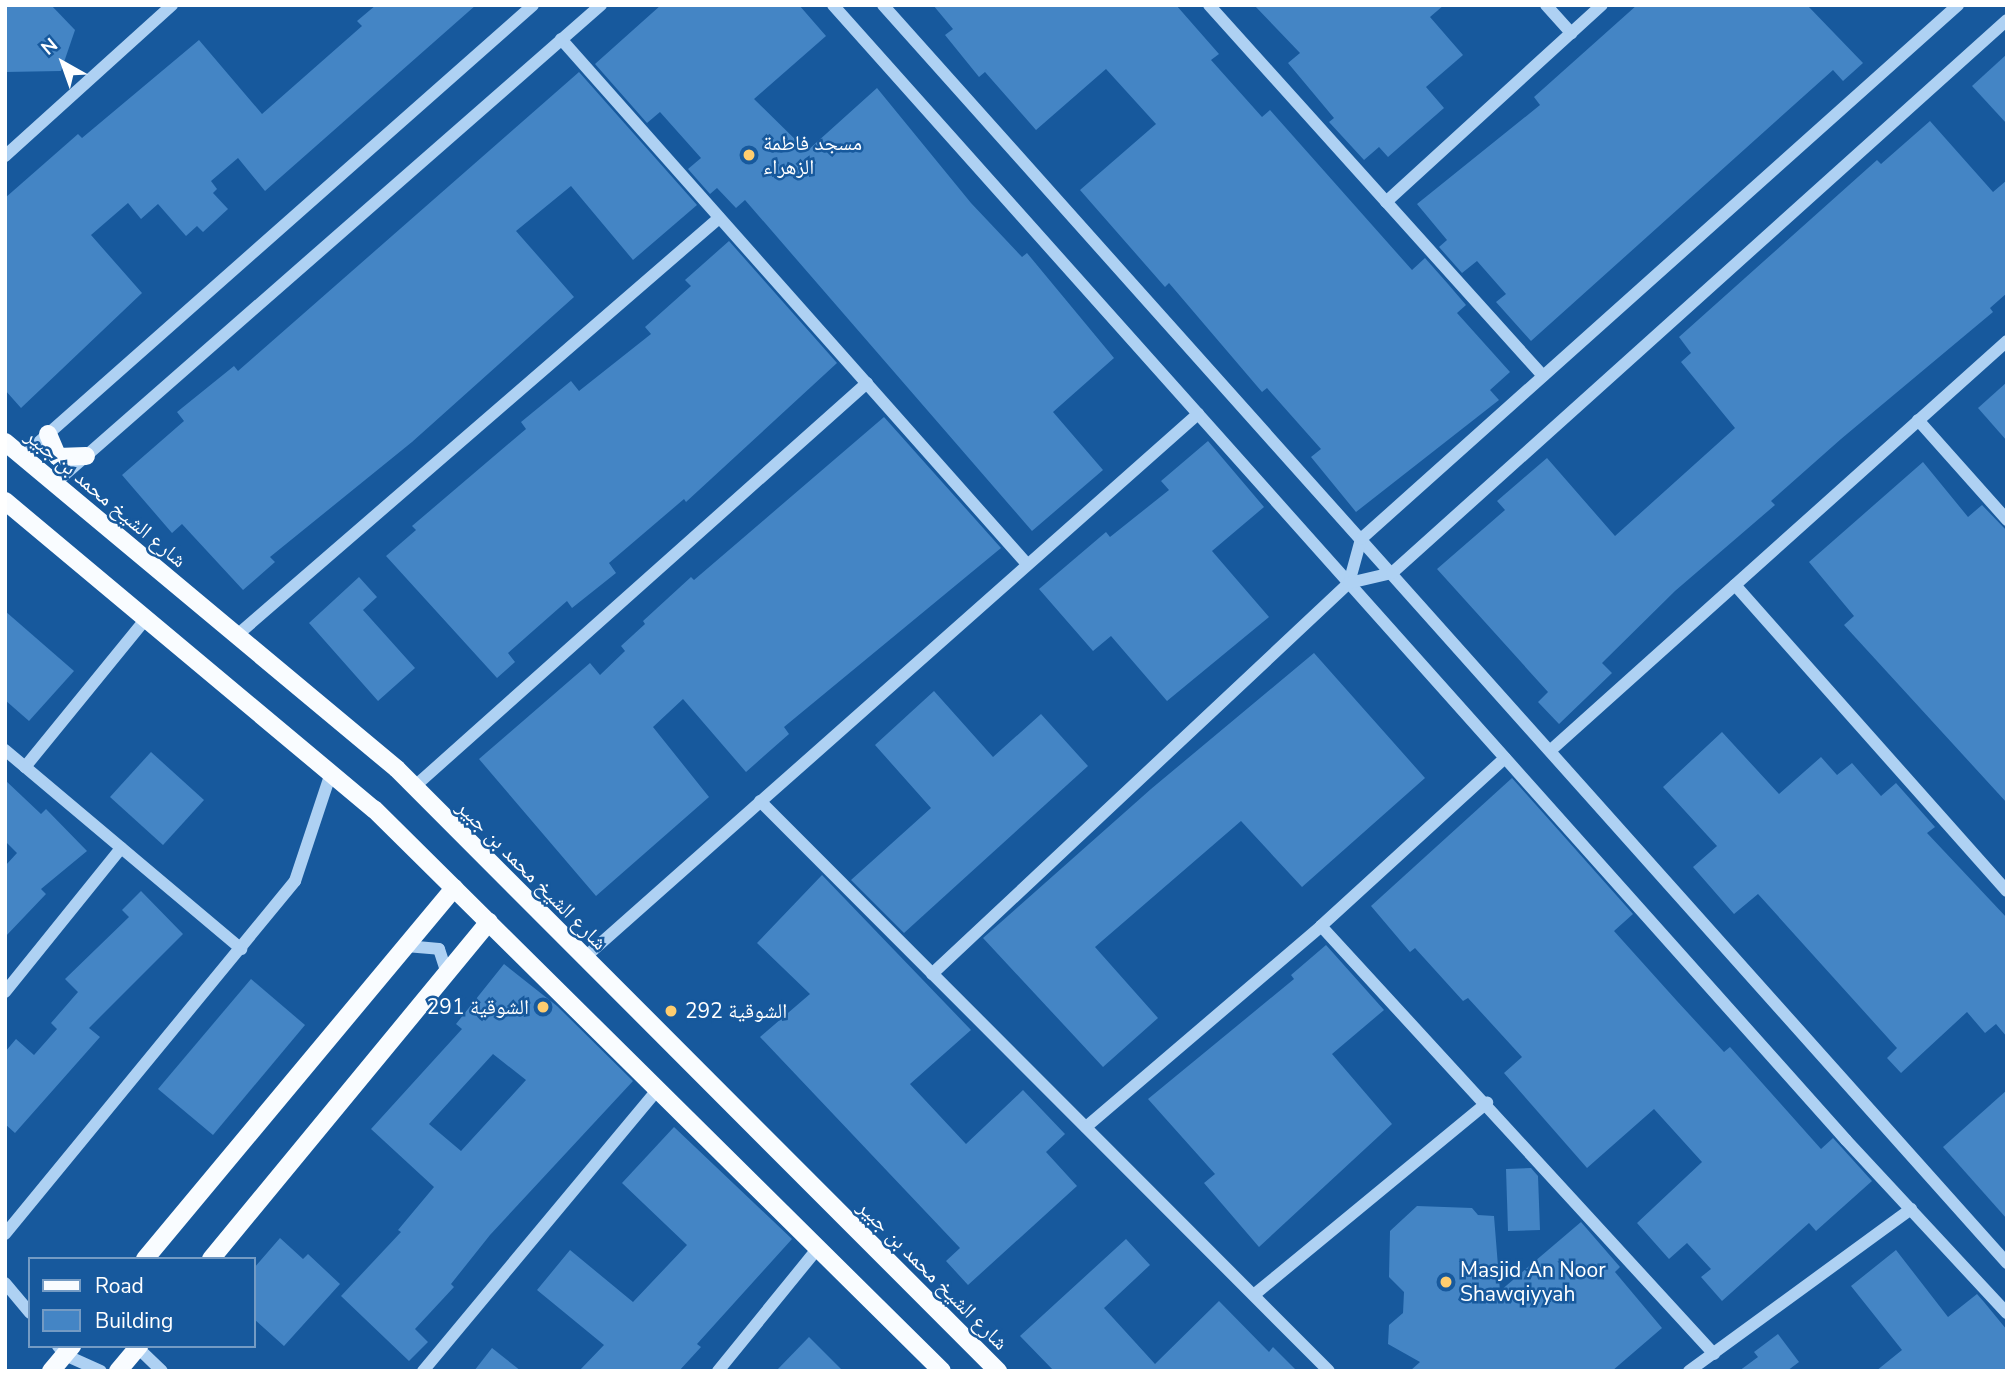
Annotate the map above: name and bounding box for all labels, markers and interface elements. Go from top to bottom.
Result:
north arrow [28,28,98,98]
text: N [36,32,63,61]
place label: مسجد فاطمة الزهراء [763,130,862,180]
marker: مسجد فاطمة الزهراء [741,147,757,163]
street label: شارع الشيخ محمد بن جبير [20,423,192,573]
street label: شارع الشيخ محمد بن جبير [452,795,612,955]
place label: الشوقية 291 [427,994,529,1020]
place label: الشوقية 292 [685,998,787,1024]
marker: الشوقية 291 [535,999,551,1015]
marker: الشوقية 292 [663,1003,679,1019]
street label: شارع الشيخ محمد بن جبير [853,1195,1013,1355]
legend [28,1257,256,1348]
place label: Masjid An Noor Shawqiyyah [1460,1257,1606,1307]
text: Road [95,1272,144,1300]
marker: Masjid An Noor Shawqiyyah [1438,1274,1454,1290]
text: Building [95,1307,173,1335]

